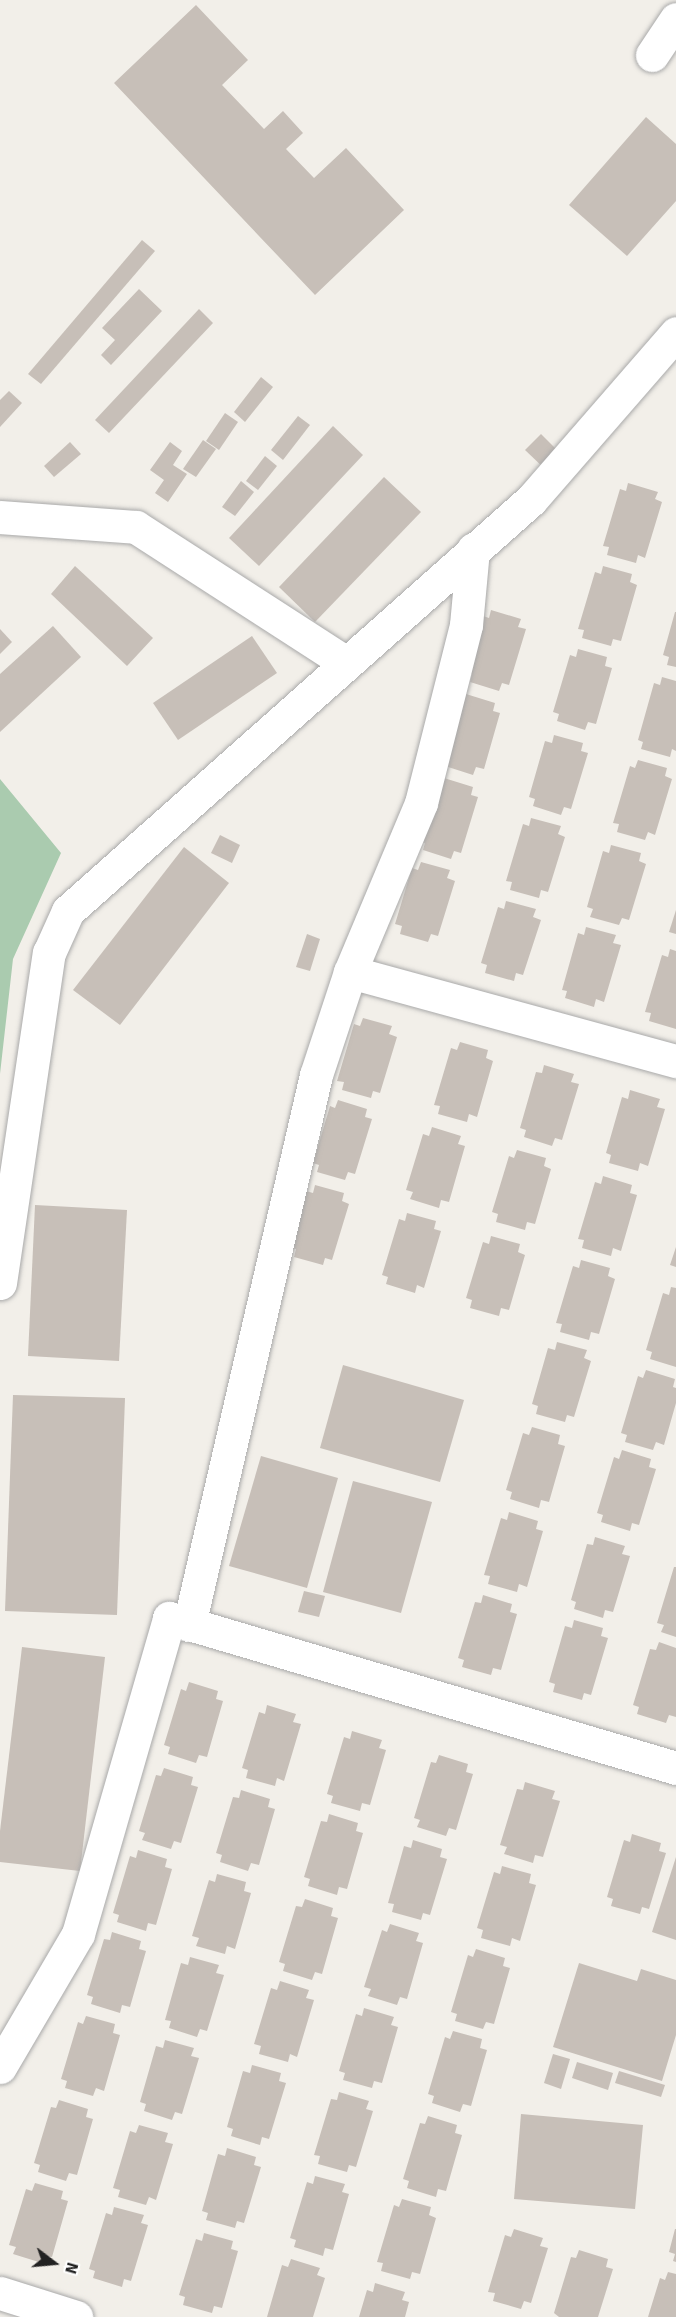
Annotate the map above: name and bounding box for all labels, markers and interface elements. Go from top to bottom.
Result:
north arrow [24,2233,84,2293]
text: N [60,2260,82,2276]

